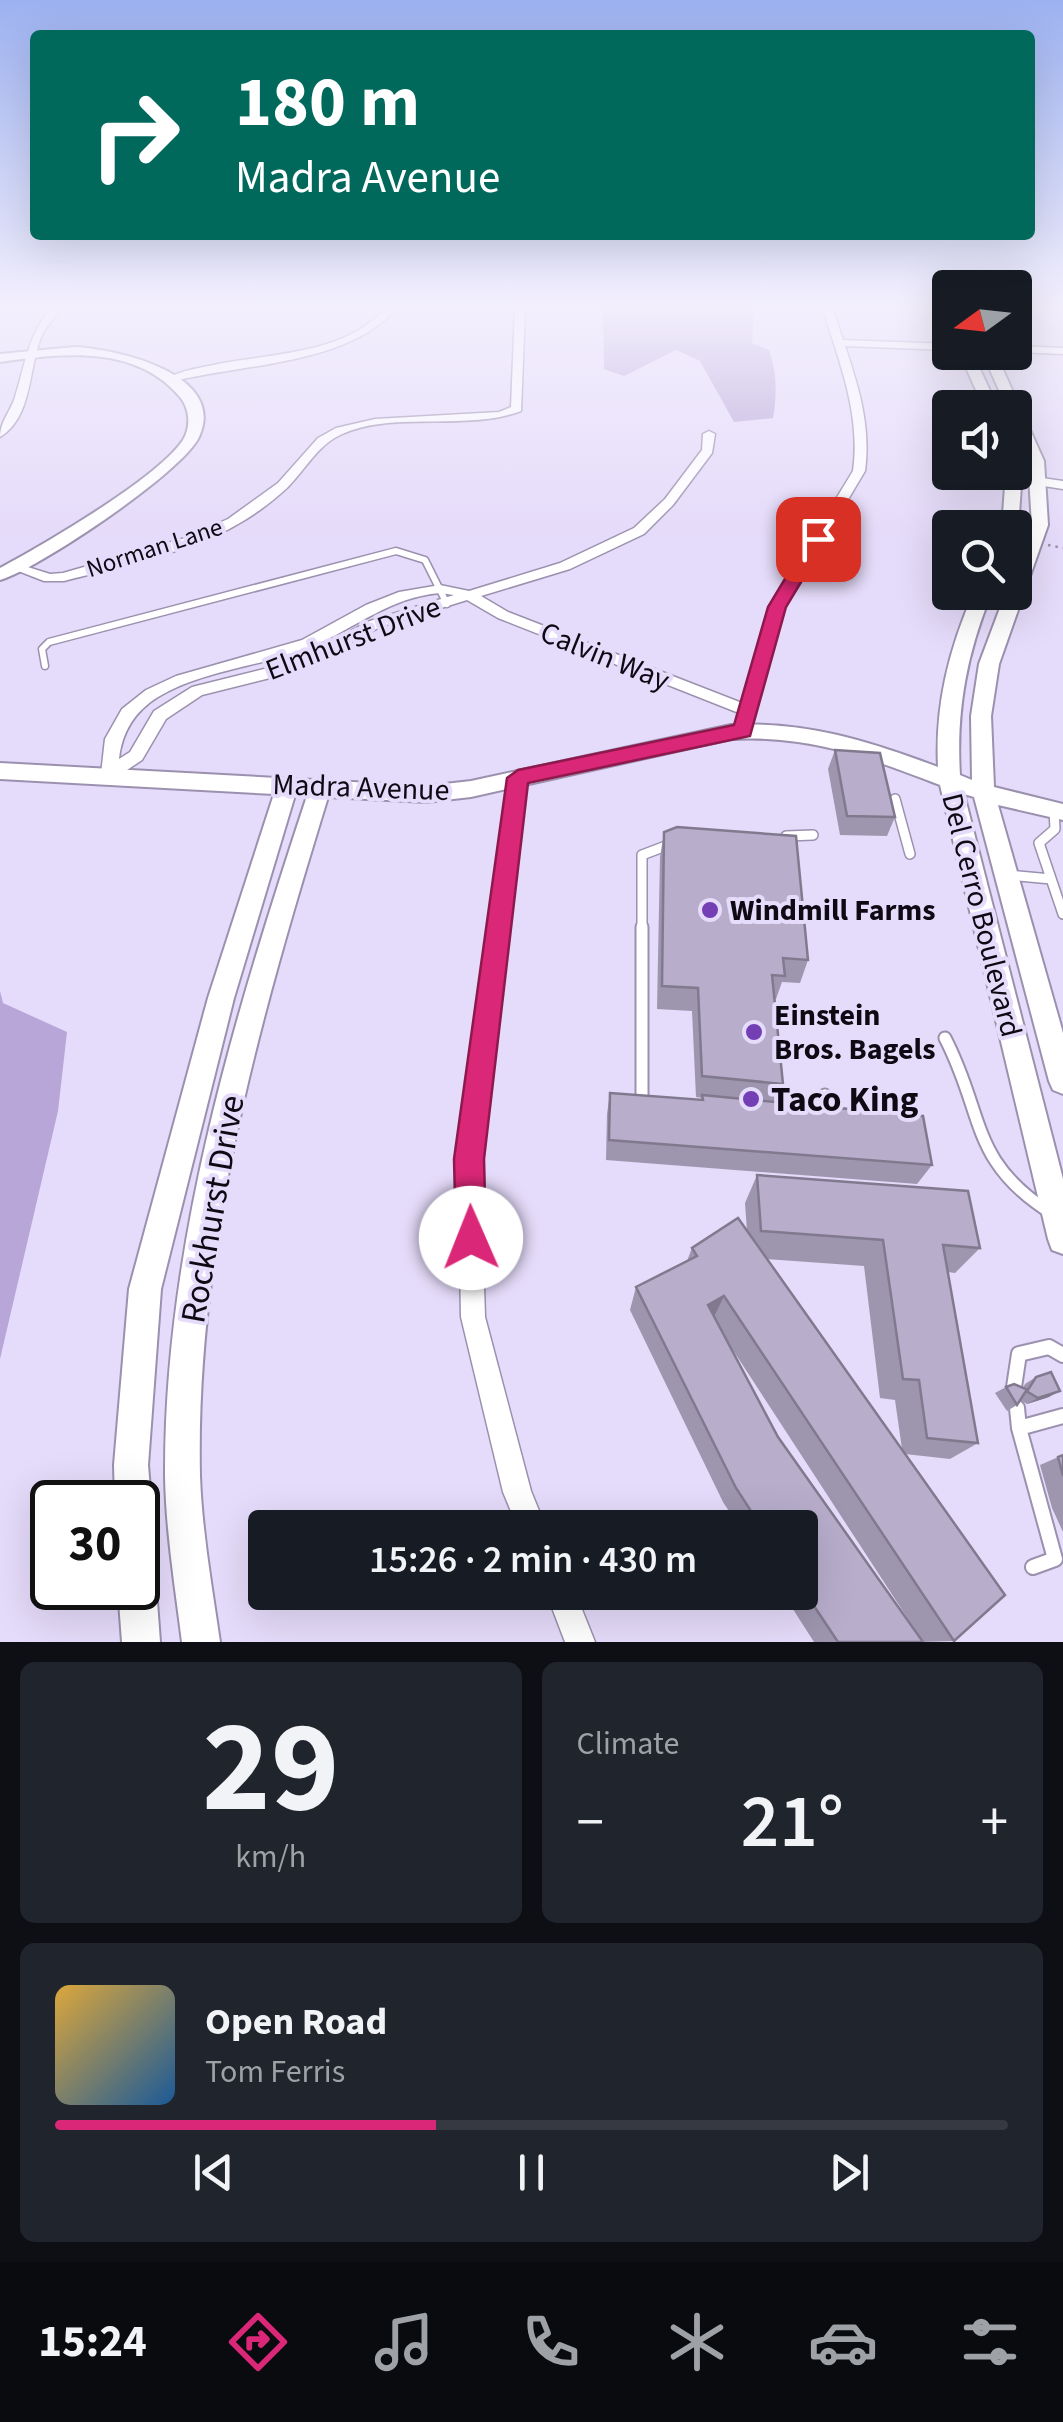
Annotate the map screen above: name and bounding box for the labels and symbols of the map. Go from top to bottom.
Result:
north arrow [932,270,1032,370]
pin [776,497,861,582]
street label: Norman Lane [82,509,227,587]
street label: Elmhurst Drive [259,585,447,692]
street label: Calvin Way [534,611,676,702]
street label: Madra Avenue [272,763,450,812]
street label: Del Cerro Boulevard [930,789,1033,1042]
place label: Windmill Farms [730,889,936,932]
marker: Windmill Farms [699,899,721,921]
place label: Einstein Bros. Bagels [774,994,935,1071]
marker: Einstein Bros. Bagels [743,1021,765,1043]
place label: Taco King [771,1075,919,1125]
marker: Taco King [740,1088,762,1110]
street label: Rockhurst Drive [168,1091,258,1327]
position arrow [419,1186,523,1290]
speed limit sign: 30 [30,1480,160,1610]

